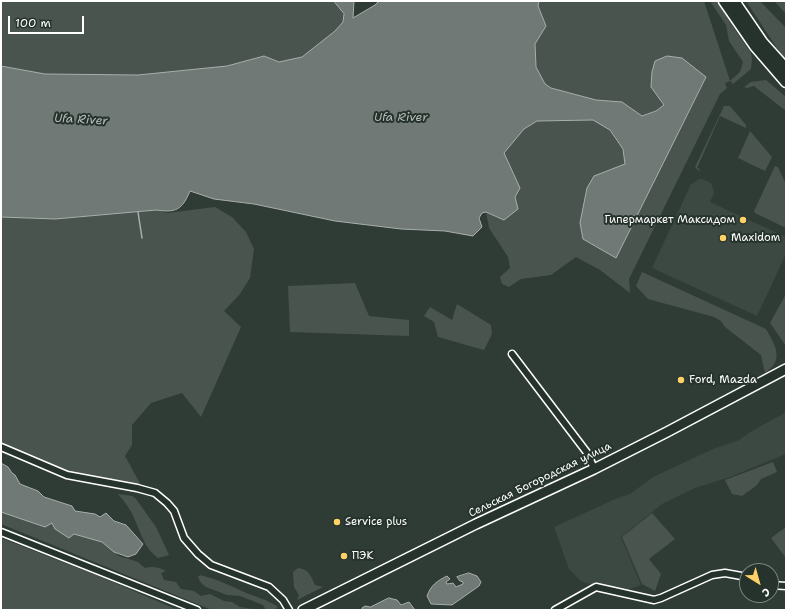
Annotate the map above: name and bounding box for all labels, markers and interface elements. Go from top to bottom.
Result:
scale bar [10,8,86,34]
text: 100 m [15,15,51,31]
water label: Ufa River [54,111,108,129]
water label: Ufa River [374,111,428,125]
place label: Гипермаркет Максидом [605,213,735,227]
marker: Гипермаркет Максидом [738,215,748,225]
place label: Maxidom [731,231,780,245]
marker: Maxidom [718,233,728,243]
place label: Ford, Mazda [689,373,757,387]
marker: Ford, Mazda [676,375,686,385]
street label: Сельская Богородская улица [467,440,613,520]
place label: Service plus [345,515,407,529]
marker: Service plus [332,517,342,527]
place label: ПЭК [352,549,374,563]
marker: ПЭК [339,551,349,561]
north arrow [739,563,779,603]
text: С [759,584,773,600]

